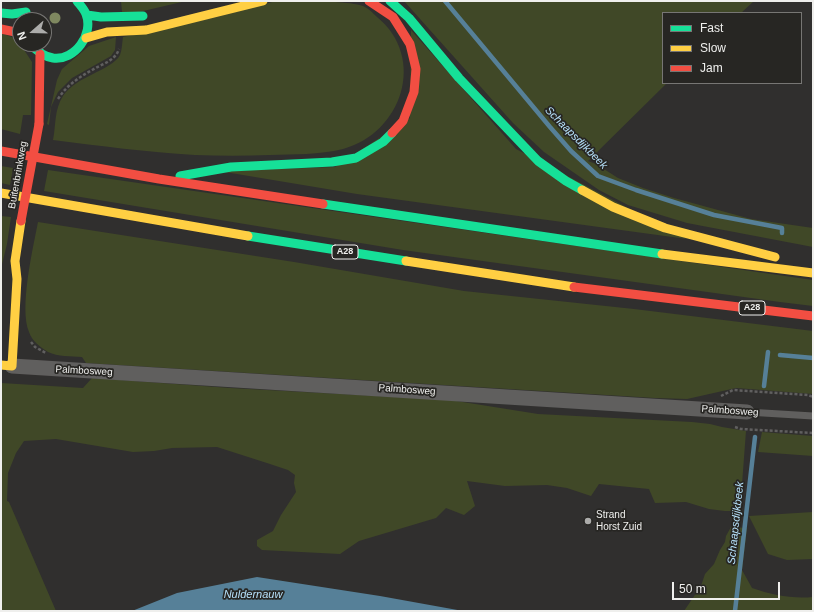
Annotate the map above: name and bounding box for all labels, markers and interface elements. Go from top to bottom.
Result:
north arrow [12,12,52,52]
legend [662,12,802,84]
text: Fast [700,21,723,35]
text: N [15,30,29,42]
text: Slow [700,41,726,55]
text: Jam [700,61,723,75]
water label: Schaapsdijkbeek [542,104,610,172]
street label: Buitenbrinkweg [6,140,30,210]
road number: A28 [332,245,358,259]
road number: A28 [739,301,765,315]
street label: Palmbosweg [55,364,113,378]
street label: Palmbosweg [378,382,436,398]
street label: Palmbosweg [701,403,759,419]
water label: Schaapsdijkbeek [725,481,747,565]
place label: Strand Horst Zuid [596,509,642,532]
marker: Strand Horst Zuid [583,516,593,526]
scale bar [674,574,782,600]
text: 50 m [679,582,706,596]
water label: Nuldernauw [224,588,282,602]

